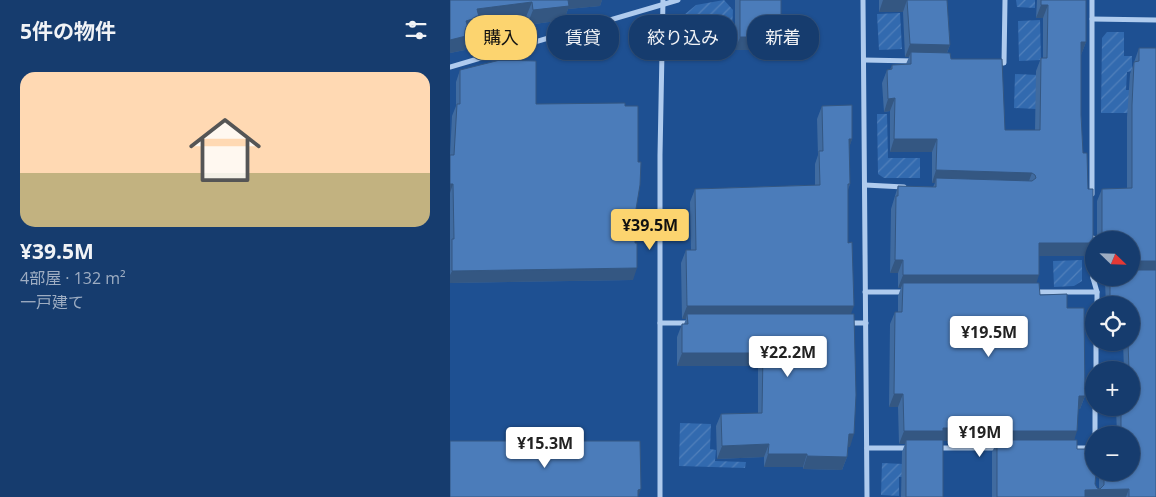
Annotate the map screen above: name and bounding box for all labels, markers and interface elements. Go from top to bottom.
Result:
chip: 購入 [465,15,537,60]
chip: 賃貸 [547,15,619,60]
chip: 絞り込み [629,15,737,60]
chip: 新着 [747,15,819,60]
icon: filters [402,16,430,44]
text: 5件の物件 [20,17,116,45]
icon: home [180,105,270,195]
pin: ¥39.5M [609,208,691,251]
text: ¥39.5M [622,214,678,236]
north arrow [1085,231,1140,286]
map controls [1085,231,1140,481]
text: ¥39.5M [20,237,94,265]
text: 4部屋 · 132 m² [20,267,126,289]
text: 一戸建て [20,291,84,313]
button: locate [1085,296,1140,351]
pin: ¥19.5M [948,316,1030,358]
text: ¥19.5M [961,321,1017,343]
pin: ¥22.2M [747,336,829,378]
text: ¥22.2M [760,341,816,363]
button: + [1085,361,1140,416]
pin: ¥19M [950,416,1010,458]
text: ¥19M [959,421,1001,443]
pin: ¥15.3M [504,426,586,469]
button: − [1085,426,1140,481]
text: ¥15.3M [517,432,573,454]

